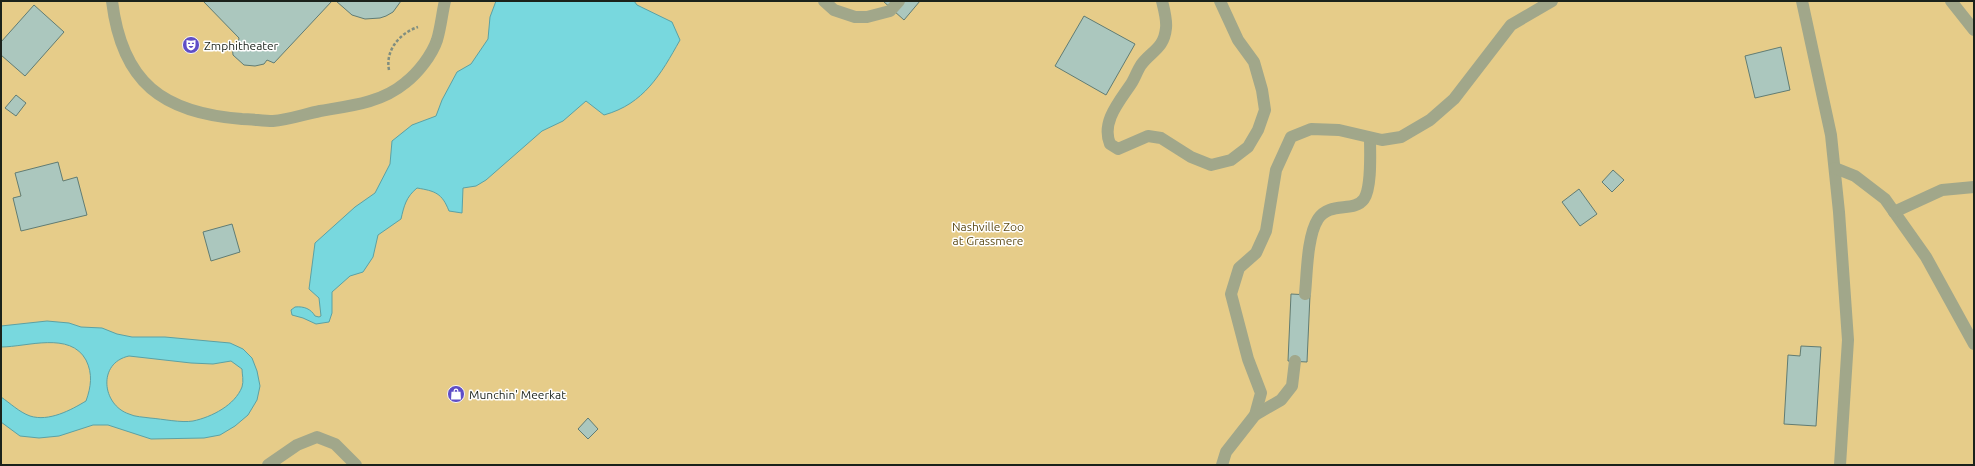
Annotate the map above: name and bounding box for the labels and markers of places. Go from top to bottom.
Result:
theatre icon: Zmphitheater [181,35,201,55]
place label: Zmphitheater [204,39,279,52]
shop icon: Munchin' Meerkat [446,384,466,404]
place label: Munchin' Meerkat [469,388,566,401]

